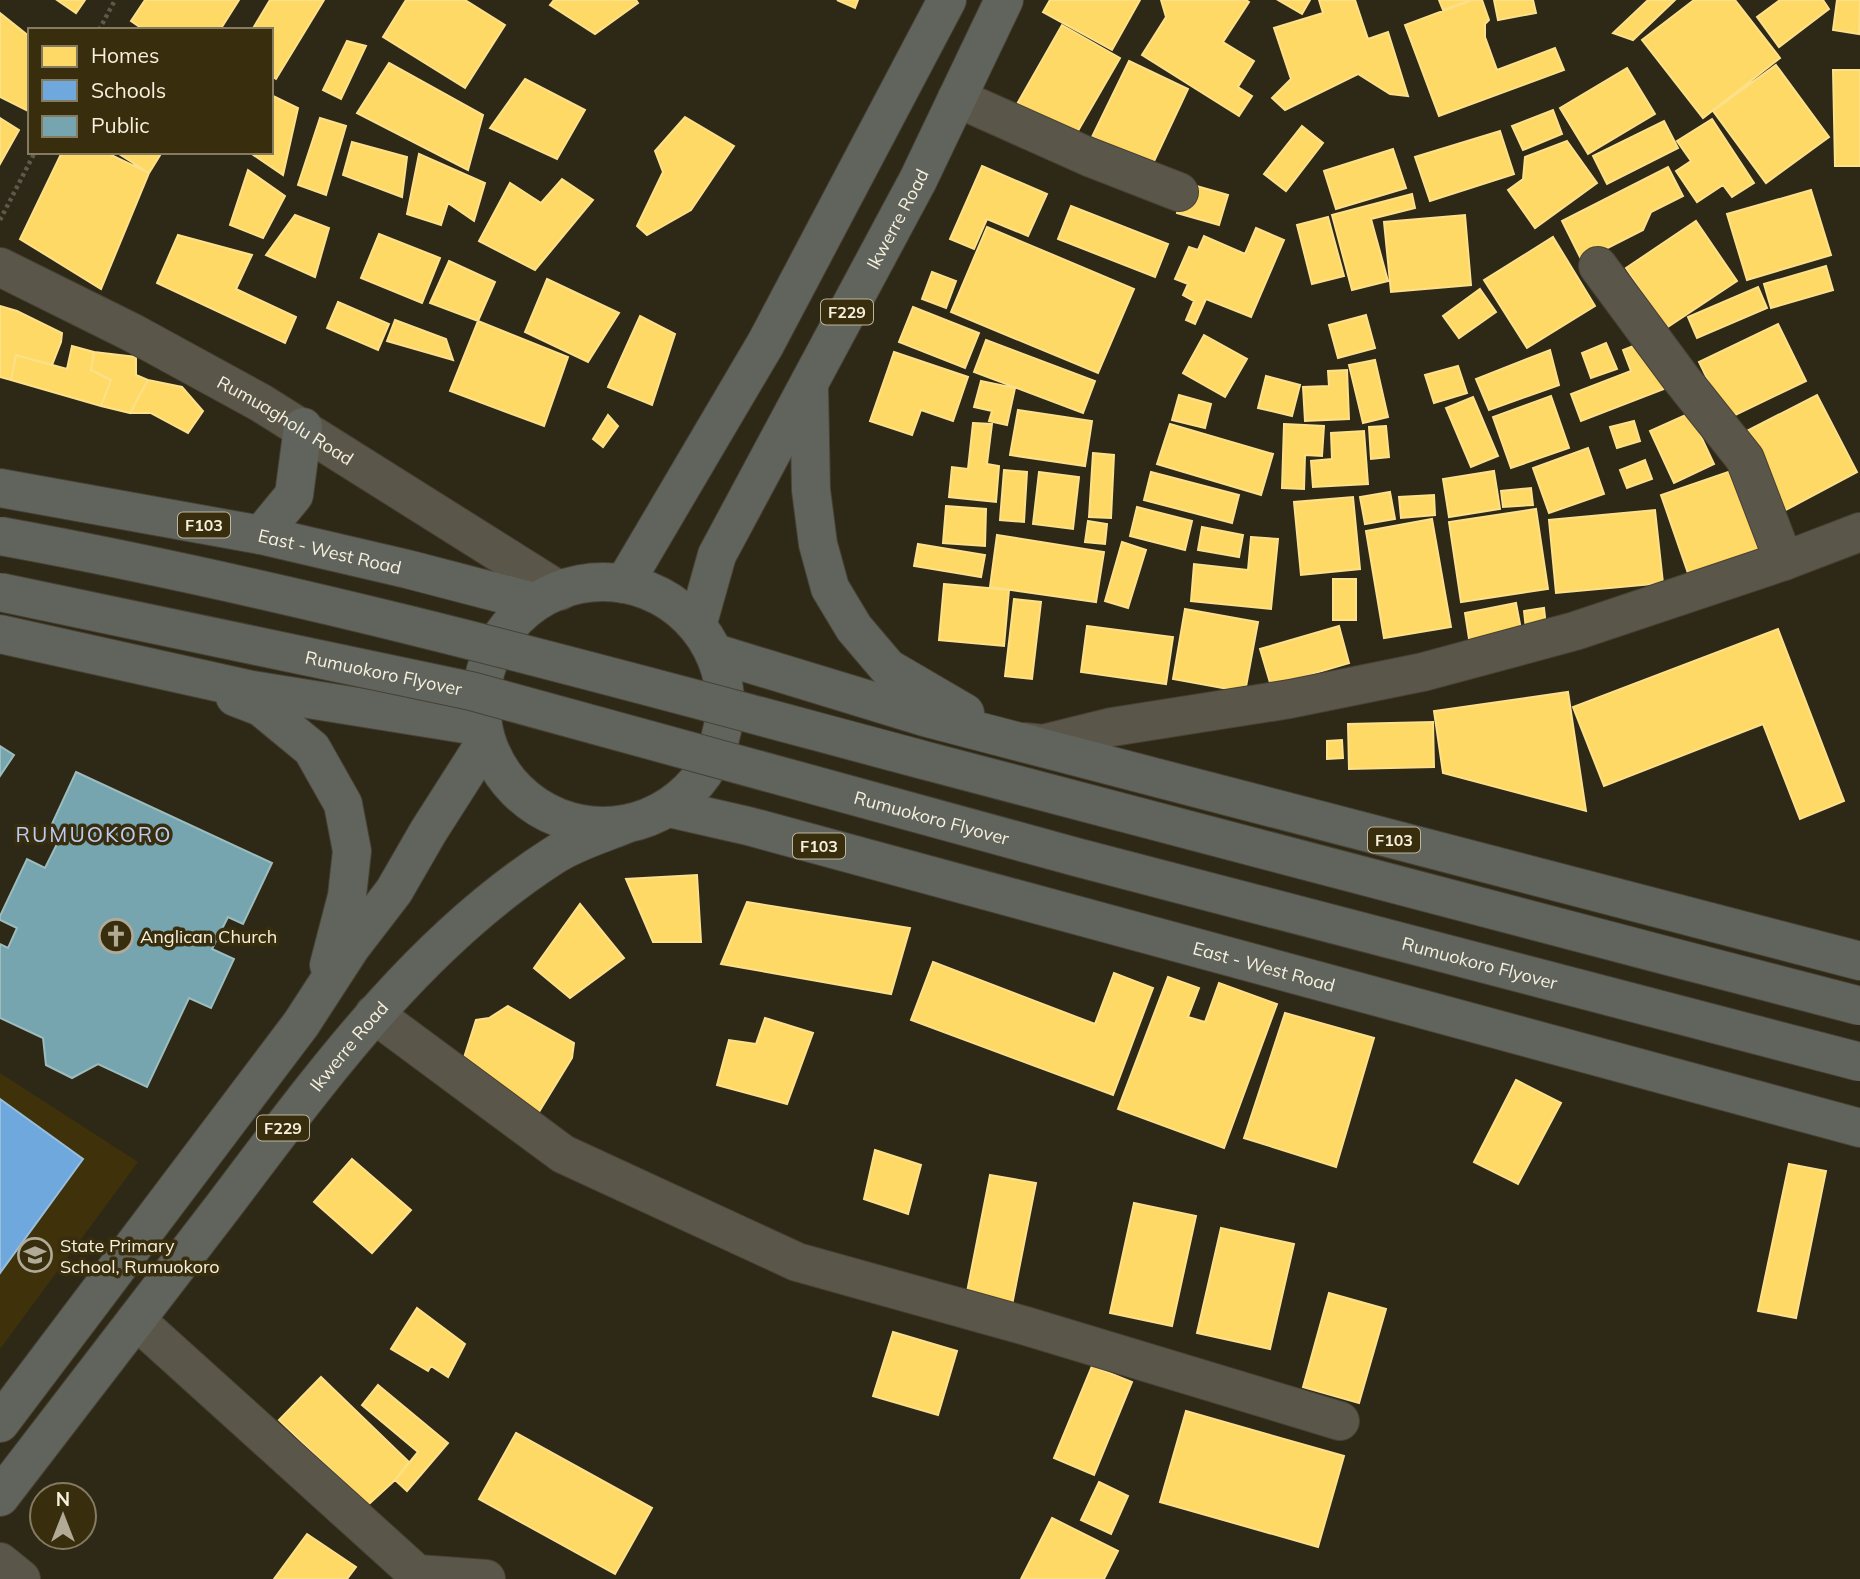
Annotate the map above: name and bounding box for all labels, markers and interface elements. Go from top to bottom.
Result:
legend [28,28,273,154]
text: Homes [91,42,159,68]
text: Schools [91,77,166,103]
text: Public [91,112,150,138]
street label: Ikwerre Road [861,165,933,273]
road number: F229 [821,300,873,324]
street label: Rumuagholu Road [213,370,358,470]
road number: F103 [178,512,230,538]
street label: East - West Road [256,523,404,579]
street label: Rumuokoro Flyover [303,645,465,700]
street label: Rumuokoro Flyover [852,785,1012,850]
district label: RUMUOKORO [16,821,172,847]
road number: F103 [1368,828,1420,852]
road number: F103 [793,834,845,859]
church icon: Anglican Church [97,917,135,955]
place label: Anglican Church [140,925,277,948]
street label: Rumuokoro Flyover [1400,931,1560,994]
street label: East - West Road [1191,936,1338,996]
street label: Ikwerre Road [304,996,393,1096]
road number: F229 [257,1116,309,1140]
place label: State Primary School, Rumuokoro [60,1234,220,1278]
school or university icon: State Primary School, Rumuokoro [16,1236,54,1274]
north arrow [28,1481,98,1551]
text: N [56,1487,70,1511]

